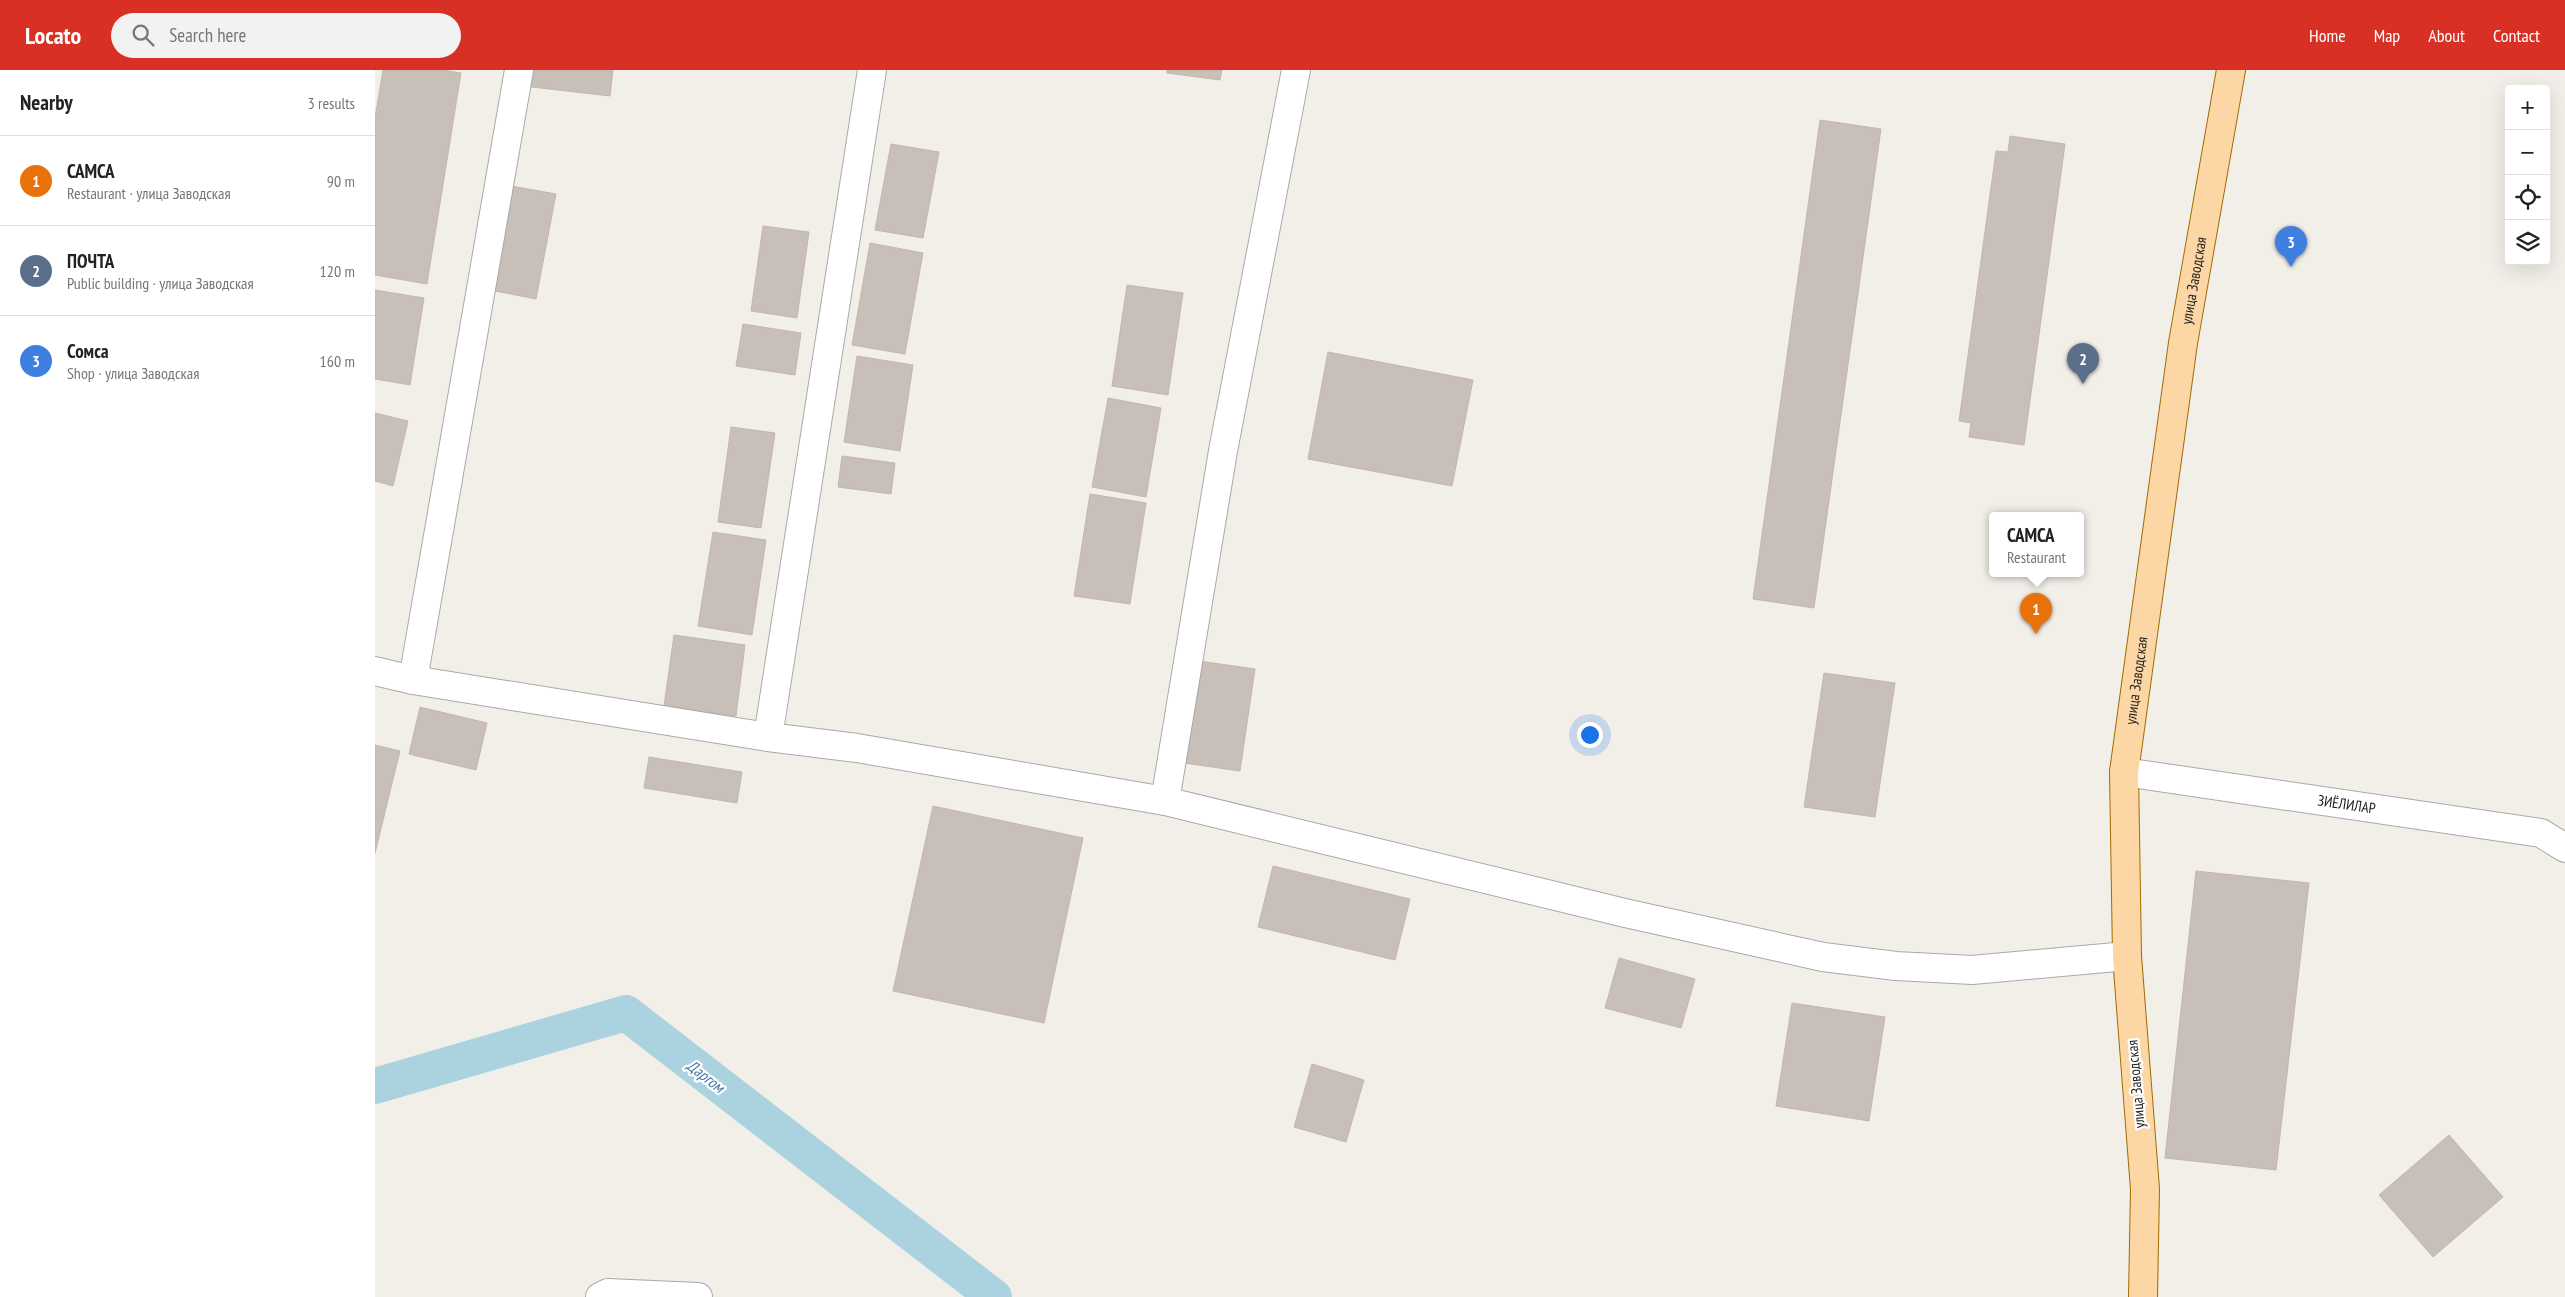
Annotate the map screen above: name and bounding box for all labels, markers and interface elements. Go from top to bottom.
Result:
search box [111,13,461,58]
text: Locato [25,20,81,51]
icon: search [129,21,157,49]
text: Search here [169,23,246,47]
text: Home [2309,24,2346,47]
text: Map [2374,24,2400,47]
text: About [2428,24,2465,47]
text: Contact [2493,24,2540,47]
map controls [2505,85,2550,265]
button: + [2505,85,2550,130]
text: Nearby [20,89,73,116]
text: 3 results [308,93,355,113]
button: − [2505,130,2550,175]
text: САМСА [67,159,115,183]
text: 1 [32,171,40,191]
text: 90 m [327,171,355,191]
button: locate [2505,175,2550,220]
text: Restaurant · улица Заводская [67,183,231,203]
button: layers [2505,220,2550,265]
pin: 3 [2275,226,2307,267]
street label: улица Заводская [2176,235,2211,326]
text: ПОЧТА [67,249,114,273]
text: 2 [32,261,40,281]
text: 120 m [320,261,355,281]
text: Public building · улица Заводская [67,273,254,293]
text: Сомса [67,339,109,363]
pin: 2 [2067,343,2099,384]
text: 3 [32,351,40,371]
text: 160 m [320,351,355,371]
text: Shop · улица Заводская [67,363,199,383]
popup [1989,512,2084,577]
text: САМСА [2007,523,2055,547]
text: Restaurant [2007,547,2066,567]
pin: 1 [2020,593,2052,634]
street label: улица Заводская [2121,635,2152,726]
your location [1577,722,1603,748]
street label: ЗИЁЛИЛАР [2317,790,2377,818]
street label: улица Заводская [2122,1039,2149,1129]
water label: Даргом [683,1055,730,1098]

